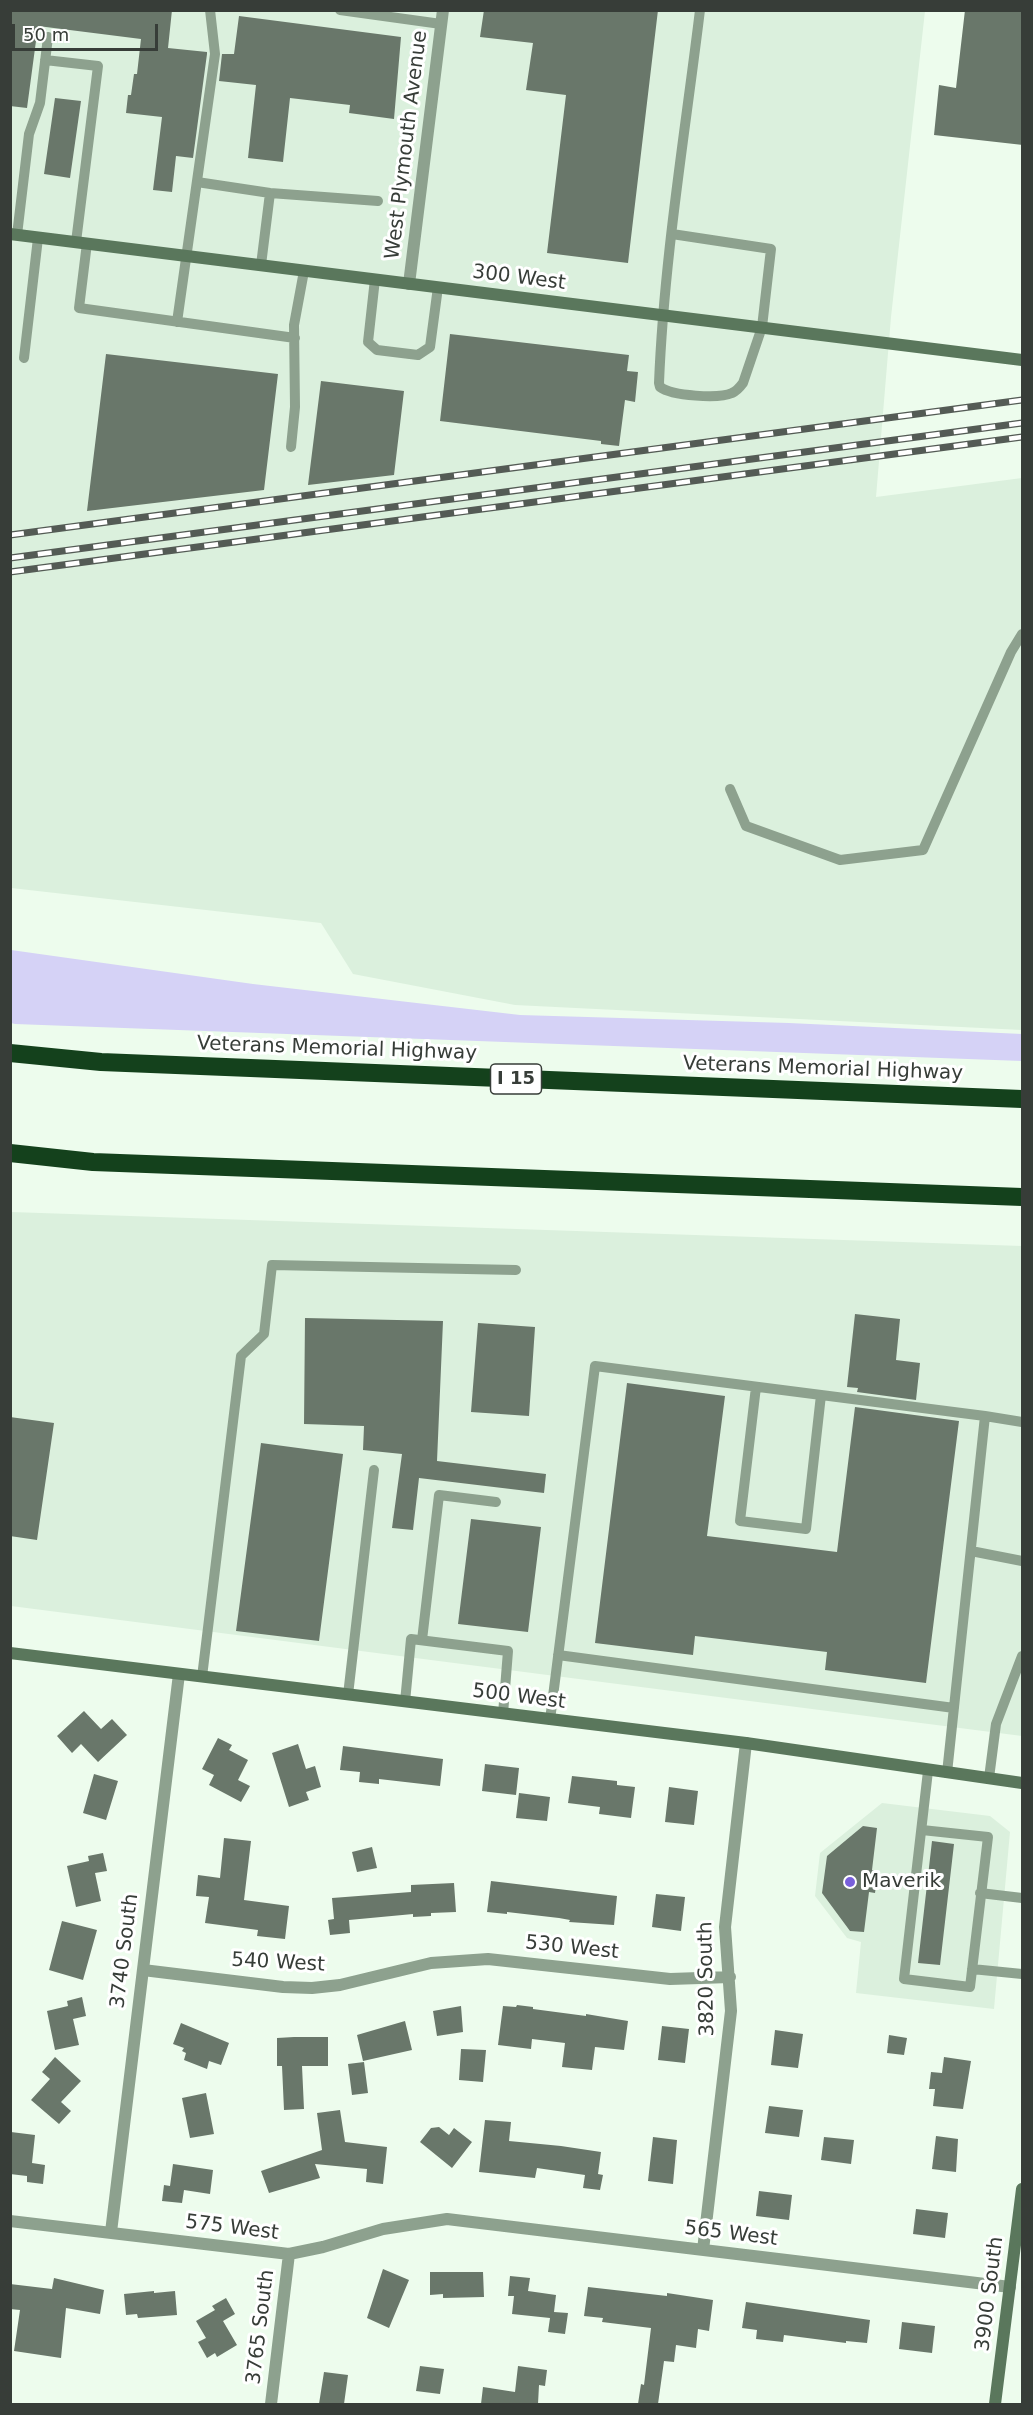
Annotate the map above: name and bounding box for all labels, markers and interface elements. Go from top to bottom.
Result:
scale bar [15,12,160,50]
text: 50 m [23,24,69,45]
street label: West Plymouth Avenue [381,29,433,261]
street label: 300 West [471,260,567,296]
street label: Veterans Memorial Highway [197,1032,477,1066]
street label: Veterans Memorial Highway [683,1052,963,1086]
road number: I 15 [490,1064,542,1094]
street label: 500 West [471,1679,567,1715]
place label: Maverik [862,1870,941,1894]
marker: Maverik [843,1875,857,1889]
street label: 3740 South [106,1892,144,2010]
street label: 3820 South [694,1921,720,2037]
street label: 530 West [524,1931,620,1965]
street label: 540 West [231,1949,325,1977]
street label: 575 West [184,2210,280,2246]
street label: 565 West [683,2216,779,2252]
street label: 3900 South [971,2235,1009,2353]
street label: 3765 South [242,2268,280,2386]

